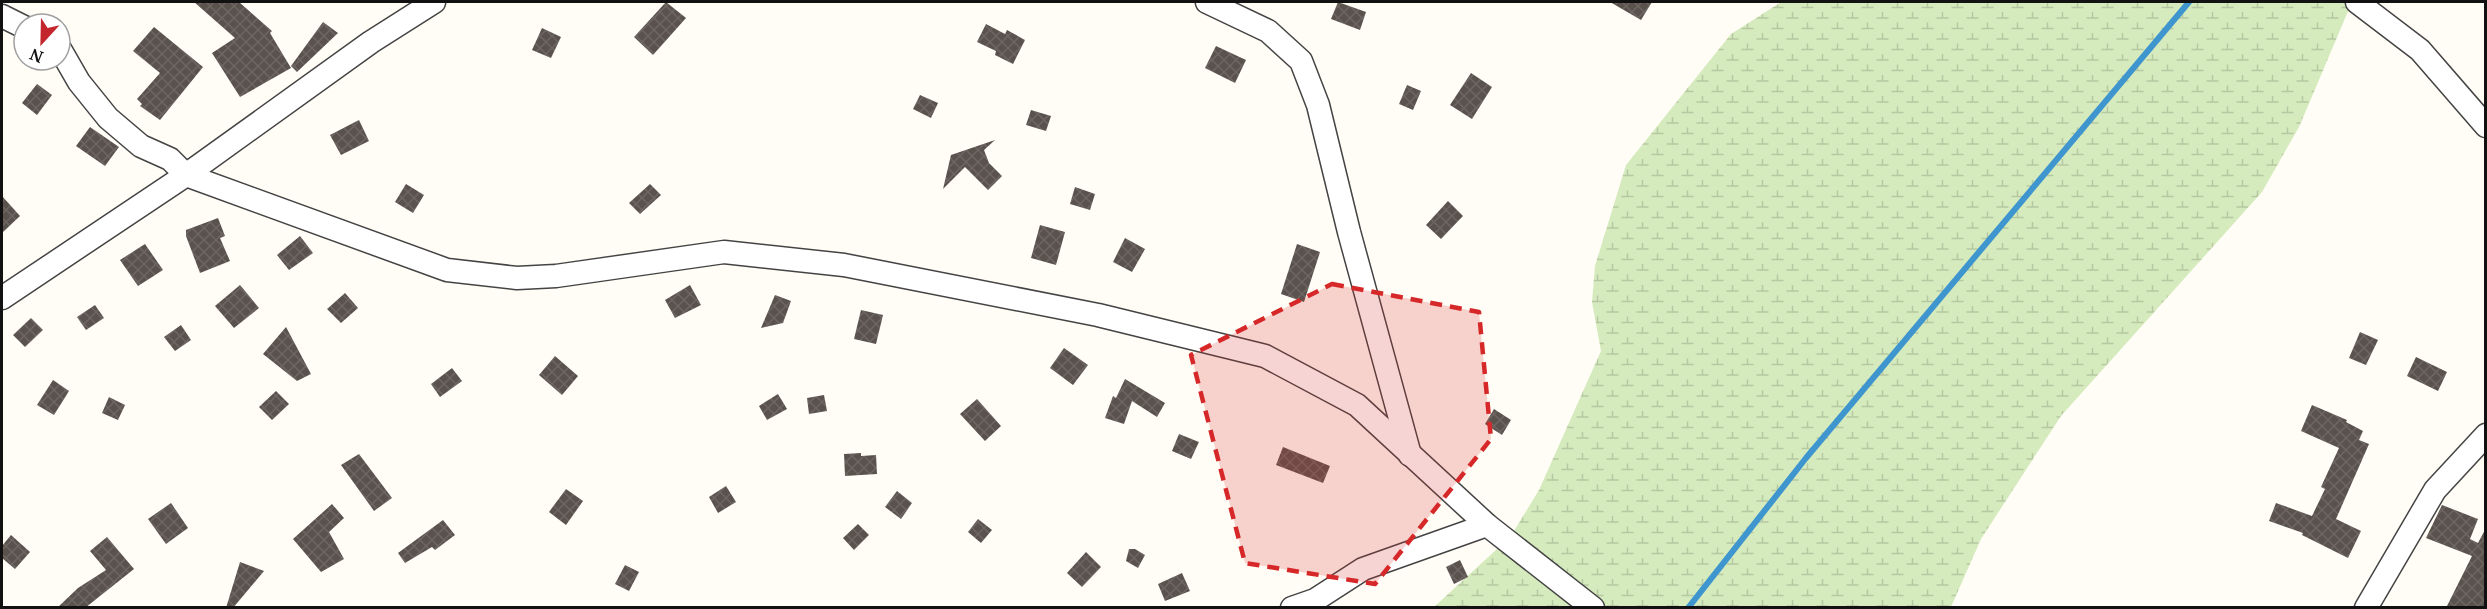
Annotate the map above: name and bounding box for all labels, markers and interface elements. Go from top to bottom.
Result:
north arrow [12,12,72,72]
text: N [26,43,46,68]

